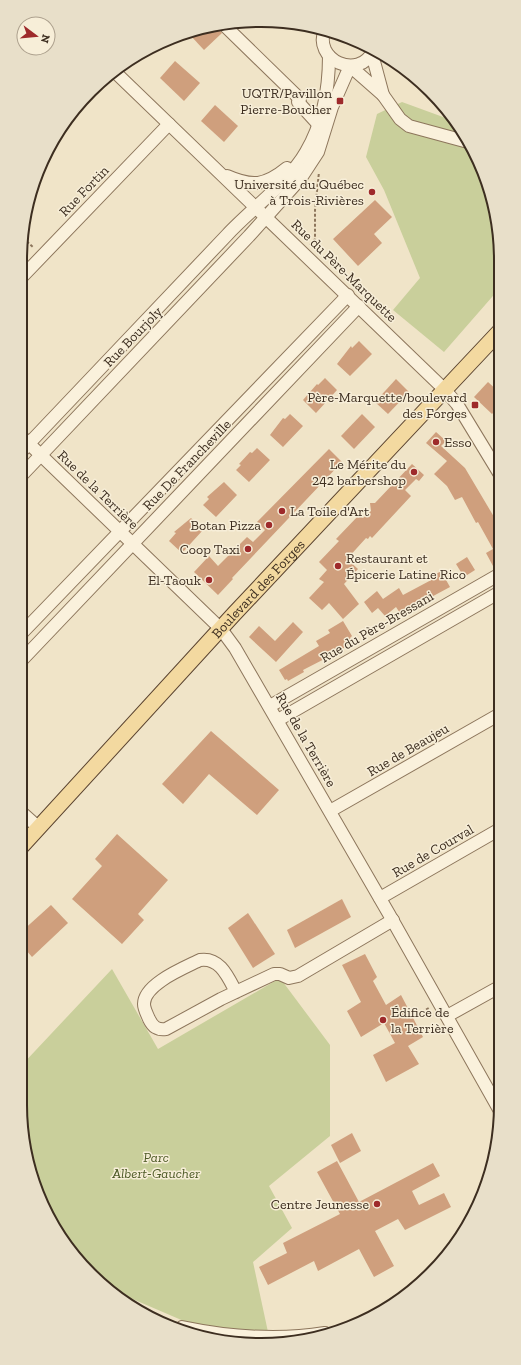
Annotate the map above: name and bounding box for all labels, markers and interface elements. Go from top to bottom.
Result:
north arrow [16,16,56,56]
text: N [38,33,53,45]
place label: UQTR/Pavillon Pierre-Boucher [240,85,332,118]
marker: UQTR/Pavillon Pierre-Boucher [335,96,345,106]
street label: Rue Fortin [56,162,112,220]
place label: Université du Québec à Trois-Rivières [234,176,364,209]
marker: Université du Québec à Trois-Rivières [367,187,377,197]
street label: Rue du Père-Marquette [288,216,401,326]
street label: Rue Bourjoly [100,303,166,371]
place label: Père-Marquette/boulevard des Forges [307,389,467,422]
marker: Père-Marquette/boulevard des Forges [470,400,480,410]
street label: Rue De Francheville [139,416,235,514]
place label: Esso [444,434,472,451]
marker: Esso [431,437,441,447]
street label: Rue de la Terrière [54,447,142,533]
place label: Le Mérite du 242 barbershop [312,456,406,489]
marker: Le Mérite du 242 barbershop [409,467,419,477]
place label: La Toile d'Art [290,503,370,520]
marker: La Toile d'Art [277,506,287,516]
place label: Botan Pizza [190,517,261,534]
marker: Botan Pizza [264,520,274,530]
street label: Boulevard des Forges [208,536,308,642]
place label: Coop Taxi [180,541,240,558]
marker: Coop Taxi [243,544,253,554]
place label: Restaurant et Épicerie Latine Rico [346,550,466,583]
marker: Restaurant et Épicerie Latine Rico [333,561,343,571]
place label: El-Taouk [148,572,202,589]
marker: El-Taouk [204,575,214,585]
street label: Rue du Père-Bressani [317,588,437,666]
street label: Rue de la Terrière [272,690,340,791]
street label: Rue de Beaujeu [364,720,452,780]
street label: Rue de Courval [389,821,477,881]
place label: Édifice de la Terrière [391,1004,454,1037]
marker: Édifice de la Terrière [378,1015,388,1025]
park label: Parc Albert-Gaucher [111,1149,200,1182]
place label: Centre Jeunesse [271,1196,369,1213]
marker: Centre Jeunesse [372,1199,382,1209]

